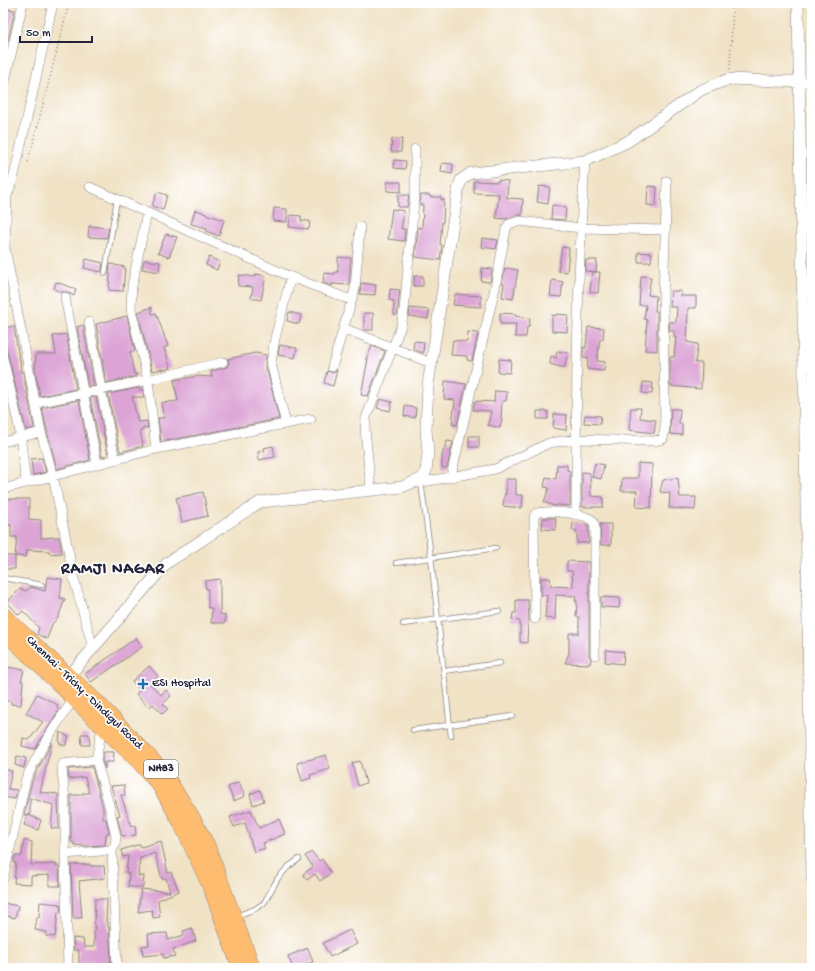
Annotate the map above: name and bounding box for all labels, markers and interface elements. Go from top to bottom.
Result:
scale bar [20,18,92,44]
text: 50 m [26,27,51,41]
district label: RAMJI NAGAR [60,561,166,580]
street label: Chennai - Trichy - Dindigul Road [23,634,146,753]
place label: ESI Hospital [152,677,211,691]
marker: ESI Hospital [137,678,149,690]
road number: NH83 [144,760,178,778]

